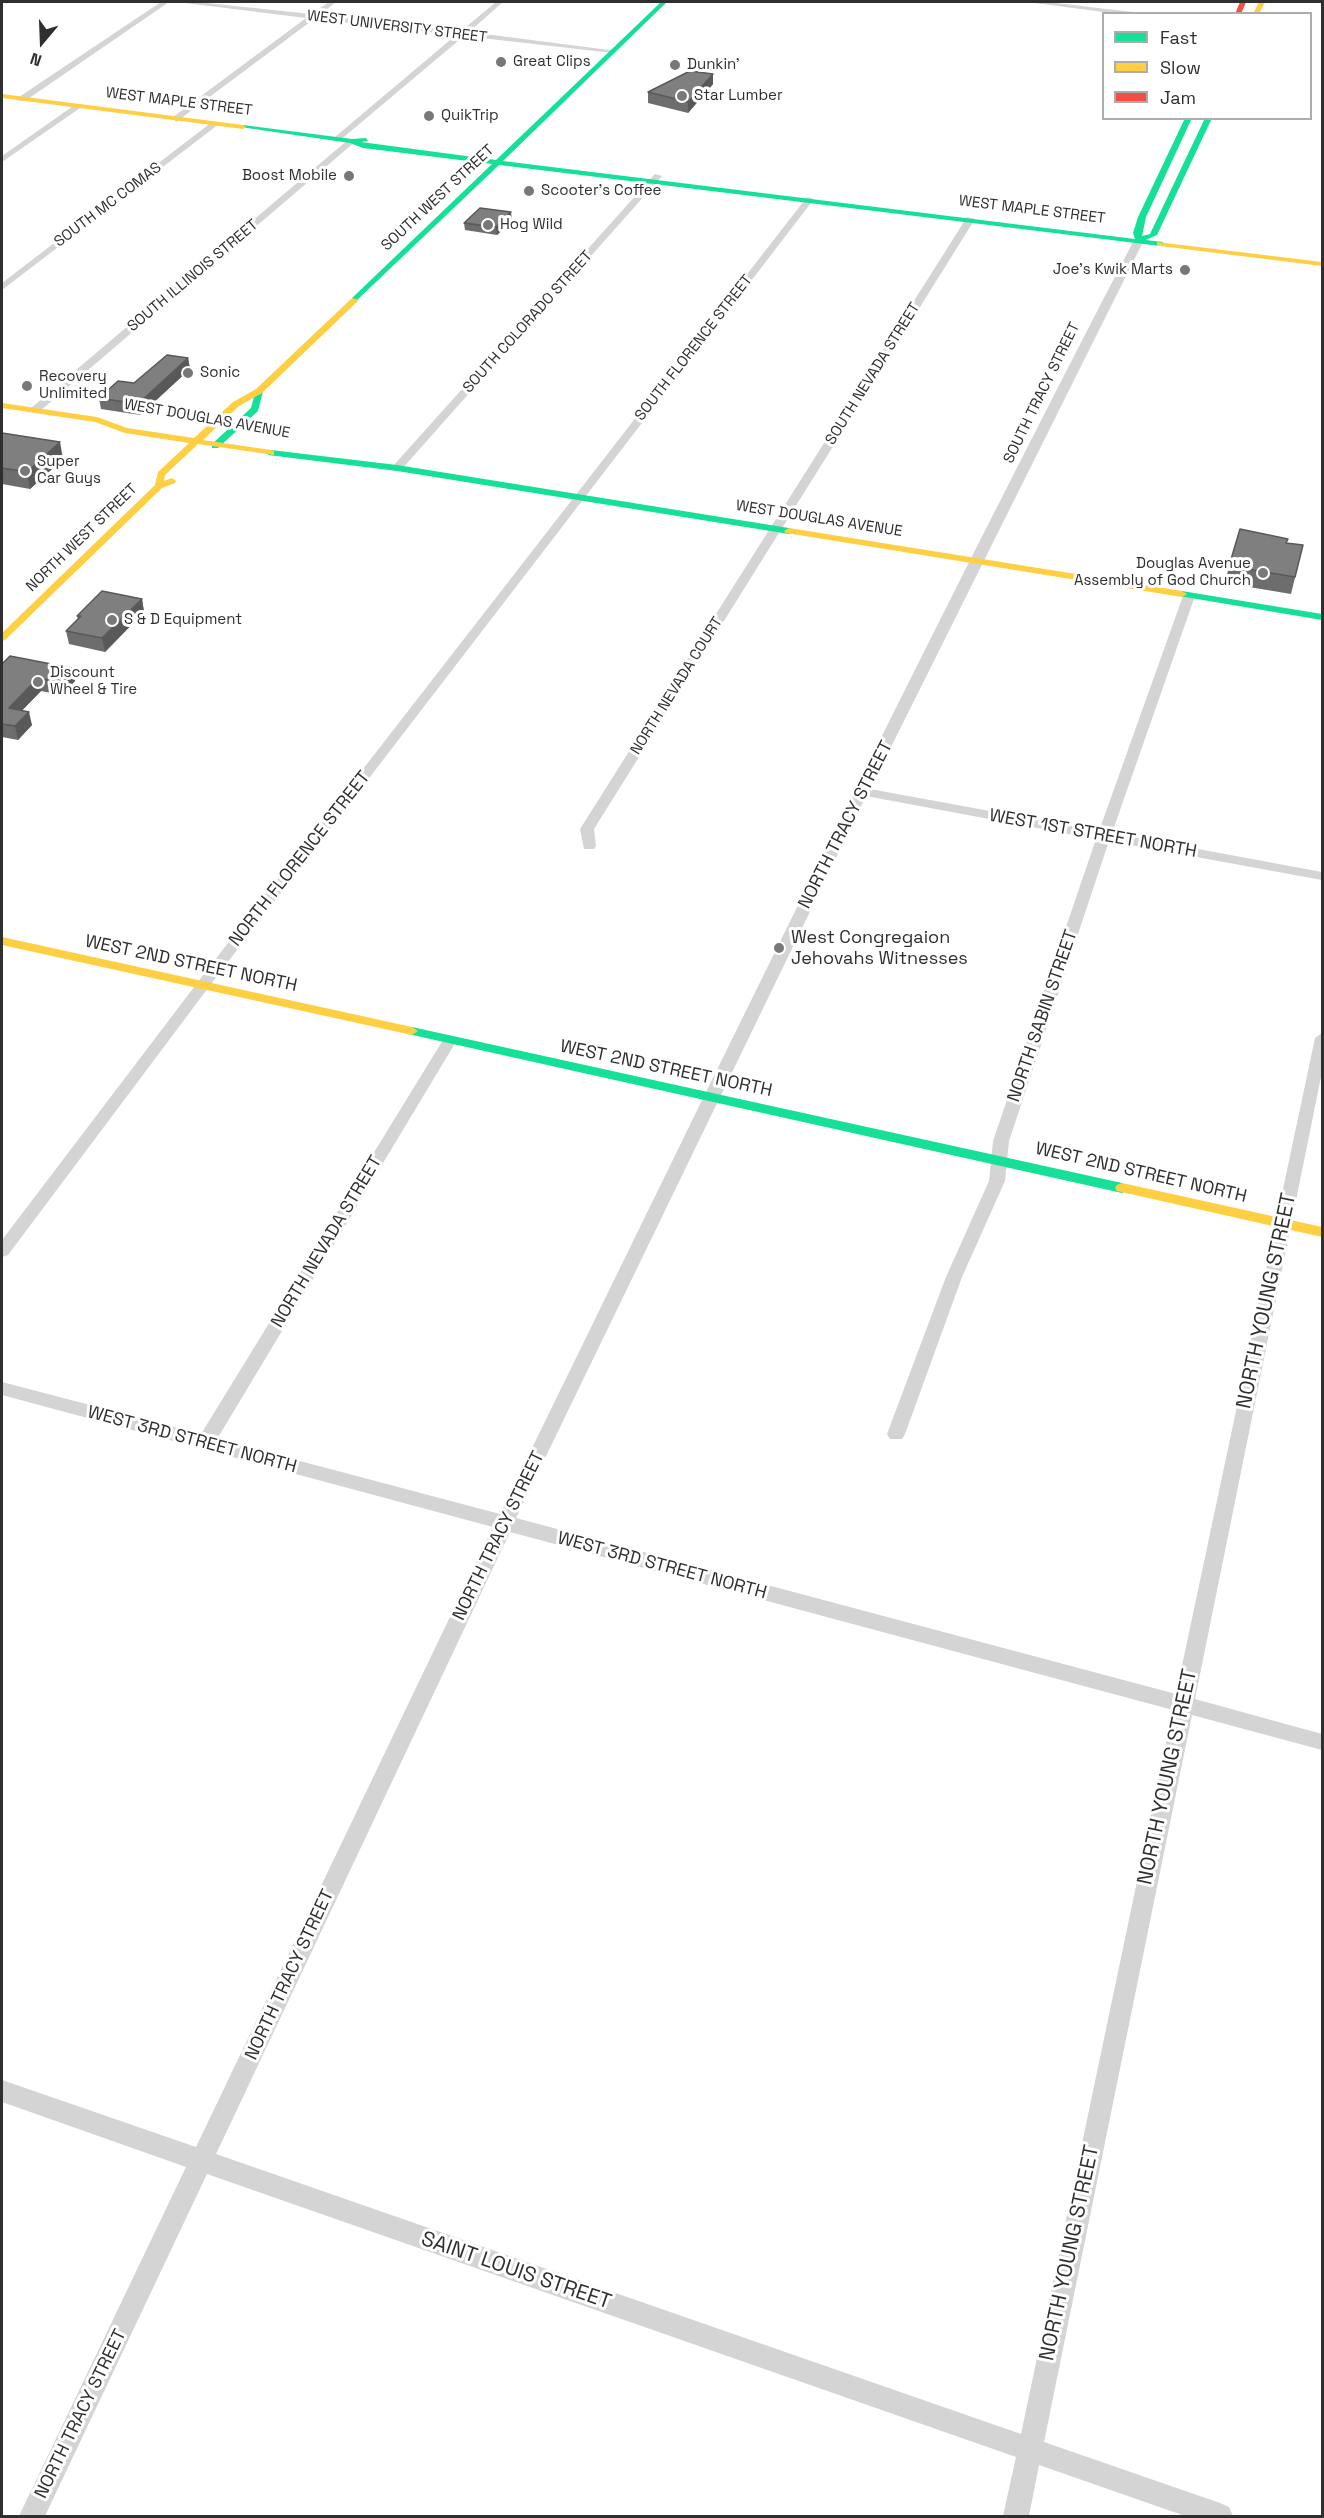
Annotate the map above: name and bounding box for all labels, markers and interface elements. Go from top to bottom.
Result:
street label: WEST UNIVERSITY STREET [306,7,488,47]
north arrow [12,12,72,72]
legend [1102,12,1312,120]
text: Fast [1160,26,1197,49]
text: N [27,48,44,71]
place label: Great Clips [513,53,591,71]
marker: Great Clips [494,55,508,69]
place label: Dunkin' [687,56,740,74]
text: Slow [1160,56,1201,79]
marker: Dunkin' [668,58,682,72]
street label: WEST MAPLE STREET [105,84,253,120]
text: Jam [1160,86,1196,109]
place label: Star Lumber [694,87,783,105]
marker: Star Lumber [675,89,689,103]
place label: QuikTrip [441,107,499,125]
marker: QuikTrip [422,109,436,123]
street label: SOUTH WEST STREET [378,141,498,255]
street label: SOUTH MC COMAS [51,159,165,251]
place label: Boost Mobile [242,167,337,185]
marker: Boost Mobile [342,169,356,183]
place label: Scooter's Coffee [541,182,662,200]
marker: Scooter's Coffee [522,184,536,198]
street label: WEST MAPLE STREET [958,192,1106,228]
street label: SOUTH ILLINOIS STREET [124,216,262,336]
place label: Hog Wild [500,216,563,234]
marker: Hog Wild [481,218,495,232]
street label: SOUTH COLORADO STREET [459,247,597,397]
place label: Joe's Kwik Marts [1053,261,1173,279]
marker: Joe's Kwik Marts [1178,263,1192,277]
street label: SOUTH FLORENCE STREET [631,271,757,425]
street label: SOUTH NEVADA STREET [822,300,924,448]
street label: SOUTH TRACY STREET [1000,320,1084,466]
place label: Sonic [200,364,240,382]
marker: Sonic [181,366,195,380]
place label: Recovery Unlimited [39,368,107,403]
marker: Recovery Unlimited [20,379,34,393]
street label: WEST DOUGLAS AVENUE [123,396,291,442]
place label: Super Car Guys [37,453,101,488]
marker: Super Car Guys [18,464,32,478]
street label: NORTH WEST STREET [23,480,141,596]
street label: WEST DOUGLAS AVENUE [734,497,904,541]
place label: Douglas Avenue Assembly of God Church [1074,555,1251,590]
marker: Douglas Avenue Assembly of God Church [1256,566,1270,580]
place label: S & D Equipment [124,611,242,629]
marker: S & D Equipment [105,613,119,627]
street label: NORTH NEVADA COURT [627,614,727,758]
place label: Discount Wheel & Tire [50,664,137,699]
marker: Discount Wheel & Tire [31,675,45,689]
street label: NORTH TRACY STREET [794,737,898,913]
street label: NORTH FLORENCE STREET [225,767,375,951]
street label: WEST 1ST STREET NORTH [988,805,1198,863]
place label: West Congregaion Jehovahs Witnesses [791,927,968,970]
street label: NORTH SABIN STREET [1003,927,1083,1105]
street label: WEST 2ND STREET NORTH [83,931,299,997]
marker: West Congregaion Jehovahs Witnesses [772,941,786,955]
street label: WEST 2ND STREET NORTH [558,1036,774,1102]
street label: WEST 2ND STREET NORTH [1033,1138,1249,1208]
street label: NORTH NEVADA STREET [267,1152,387,1332]
street label: NORTH YOUNG STREET [1232,1191,1302,1411]
street label: WEST 3RD STREET NORTH [85,1402,299,1478]
street label: NORTH TRACY STREET [449,1448,549,1624]
street label: WEST 3RD STREET NORTH [555,1528,769,1604]
street label: NORTH YOUNG STREET [1133,1667,1203,1887]
street label: NORTH TRACY STREET [241,1886,339,2064]
street label: NORTH YOUNG STREET [1035,2143,1105,2363]
street label: SAINT LOUIS STREET [418,2227,614,2315]
street label: NORTH TRACY STREET [31,2326,131,2502]

